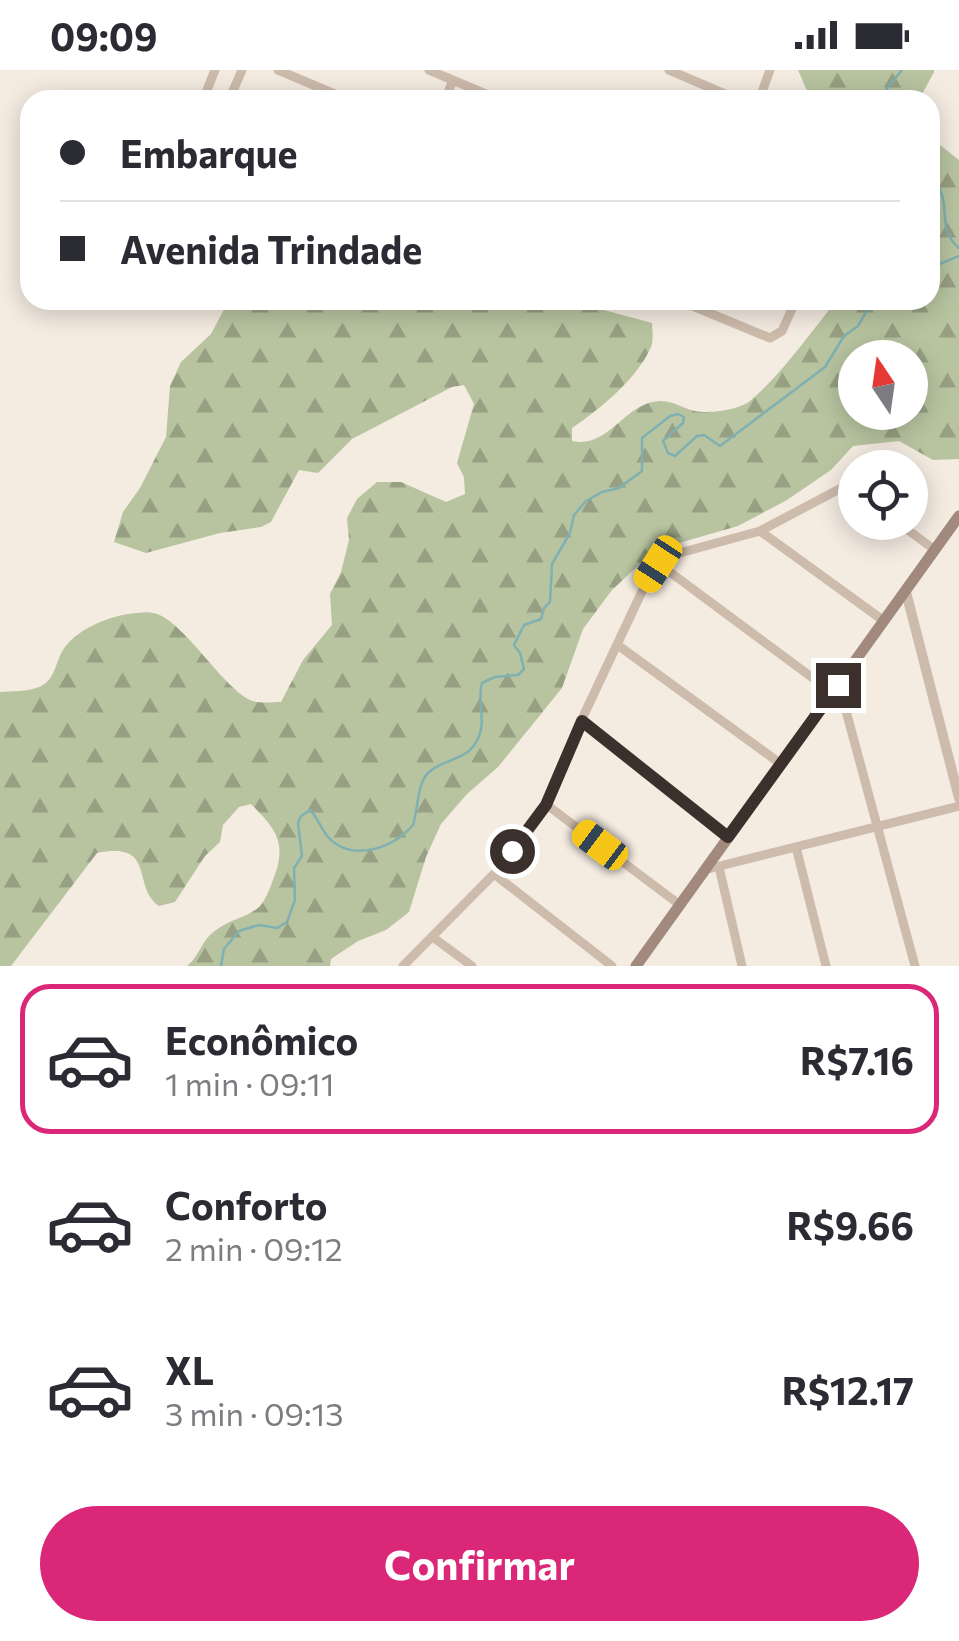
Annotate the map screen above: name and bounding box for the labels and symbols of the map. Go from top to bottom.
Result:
north arrow [838,340,928,430]
car [629,531,687,597]
route end [816,663,861,708]
car [567,815,633,875]
route start [490,829,535,874]

